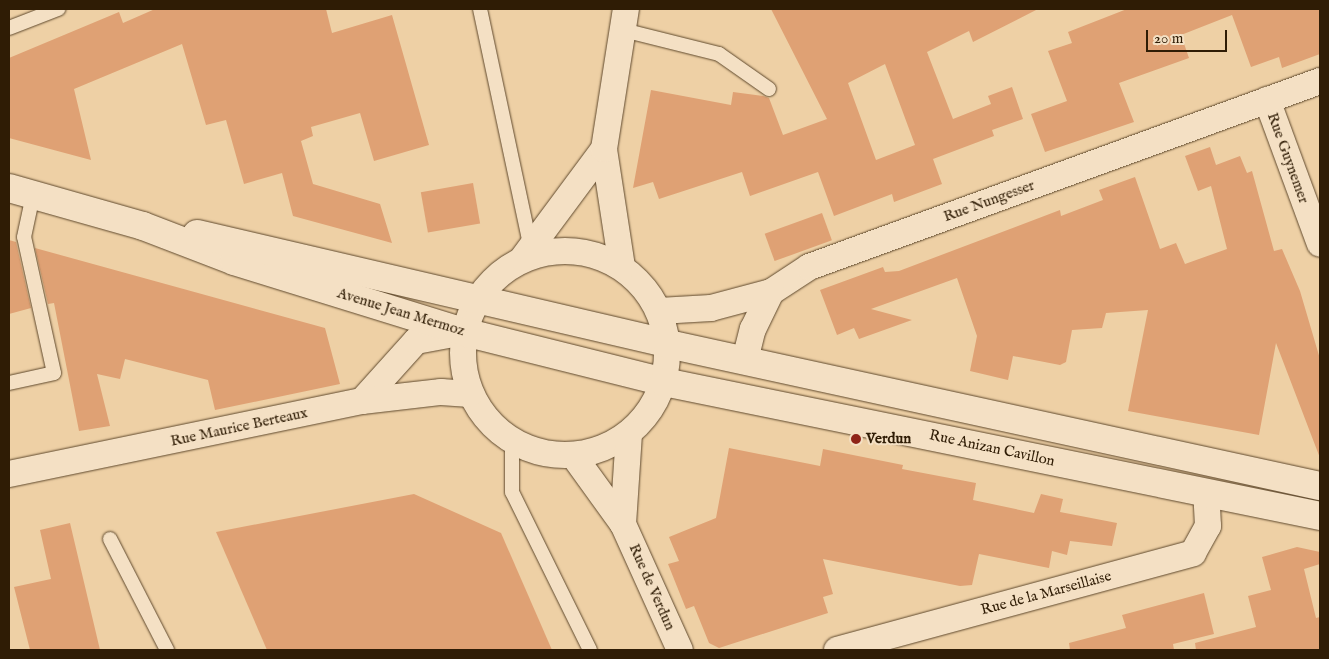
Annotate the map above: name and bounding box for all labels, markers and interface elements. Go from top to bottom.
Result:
scale bar [1149,20,1230,52]
text: 20 m [1154,29,1183,48]
street label: Rue Guynemer [1263,110,1313,206]
street label: Rue Nungesser [941,176,1037,226]
street label: Avenue Jean Mermoz [335,284,467,340]
street label: Rue Maurice Berteaux [169,404,309,450]
street label: Rue Anizan Cavillon [928,426,1056,470]
place label: Verdun [866,430,911,448]
marker: Verdun [850,433,862,445]
street label: Rue de Verdun [625,541,679,633]
street label: Rue de la Marseillaise [979,567,1113,619]

